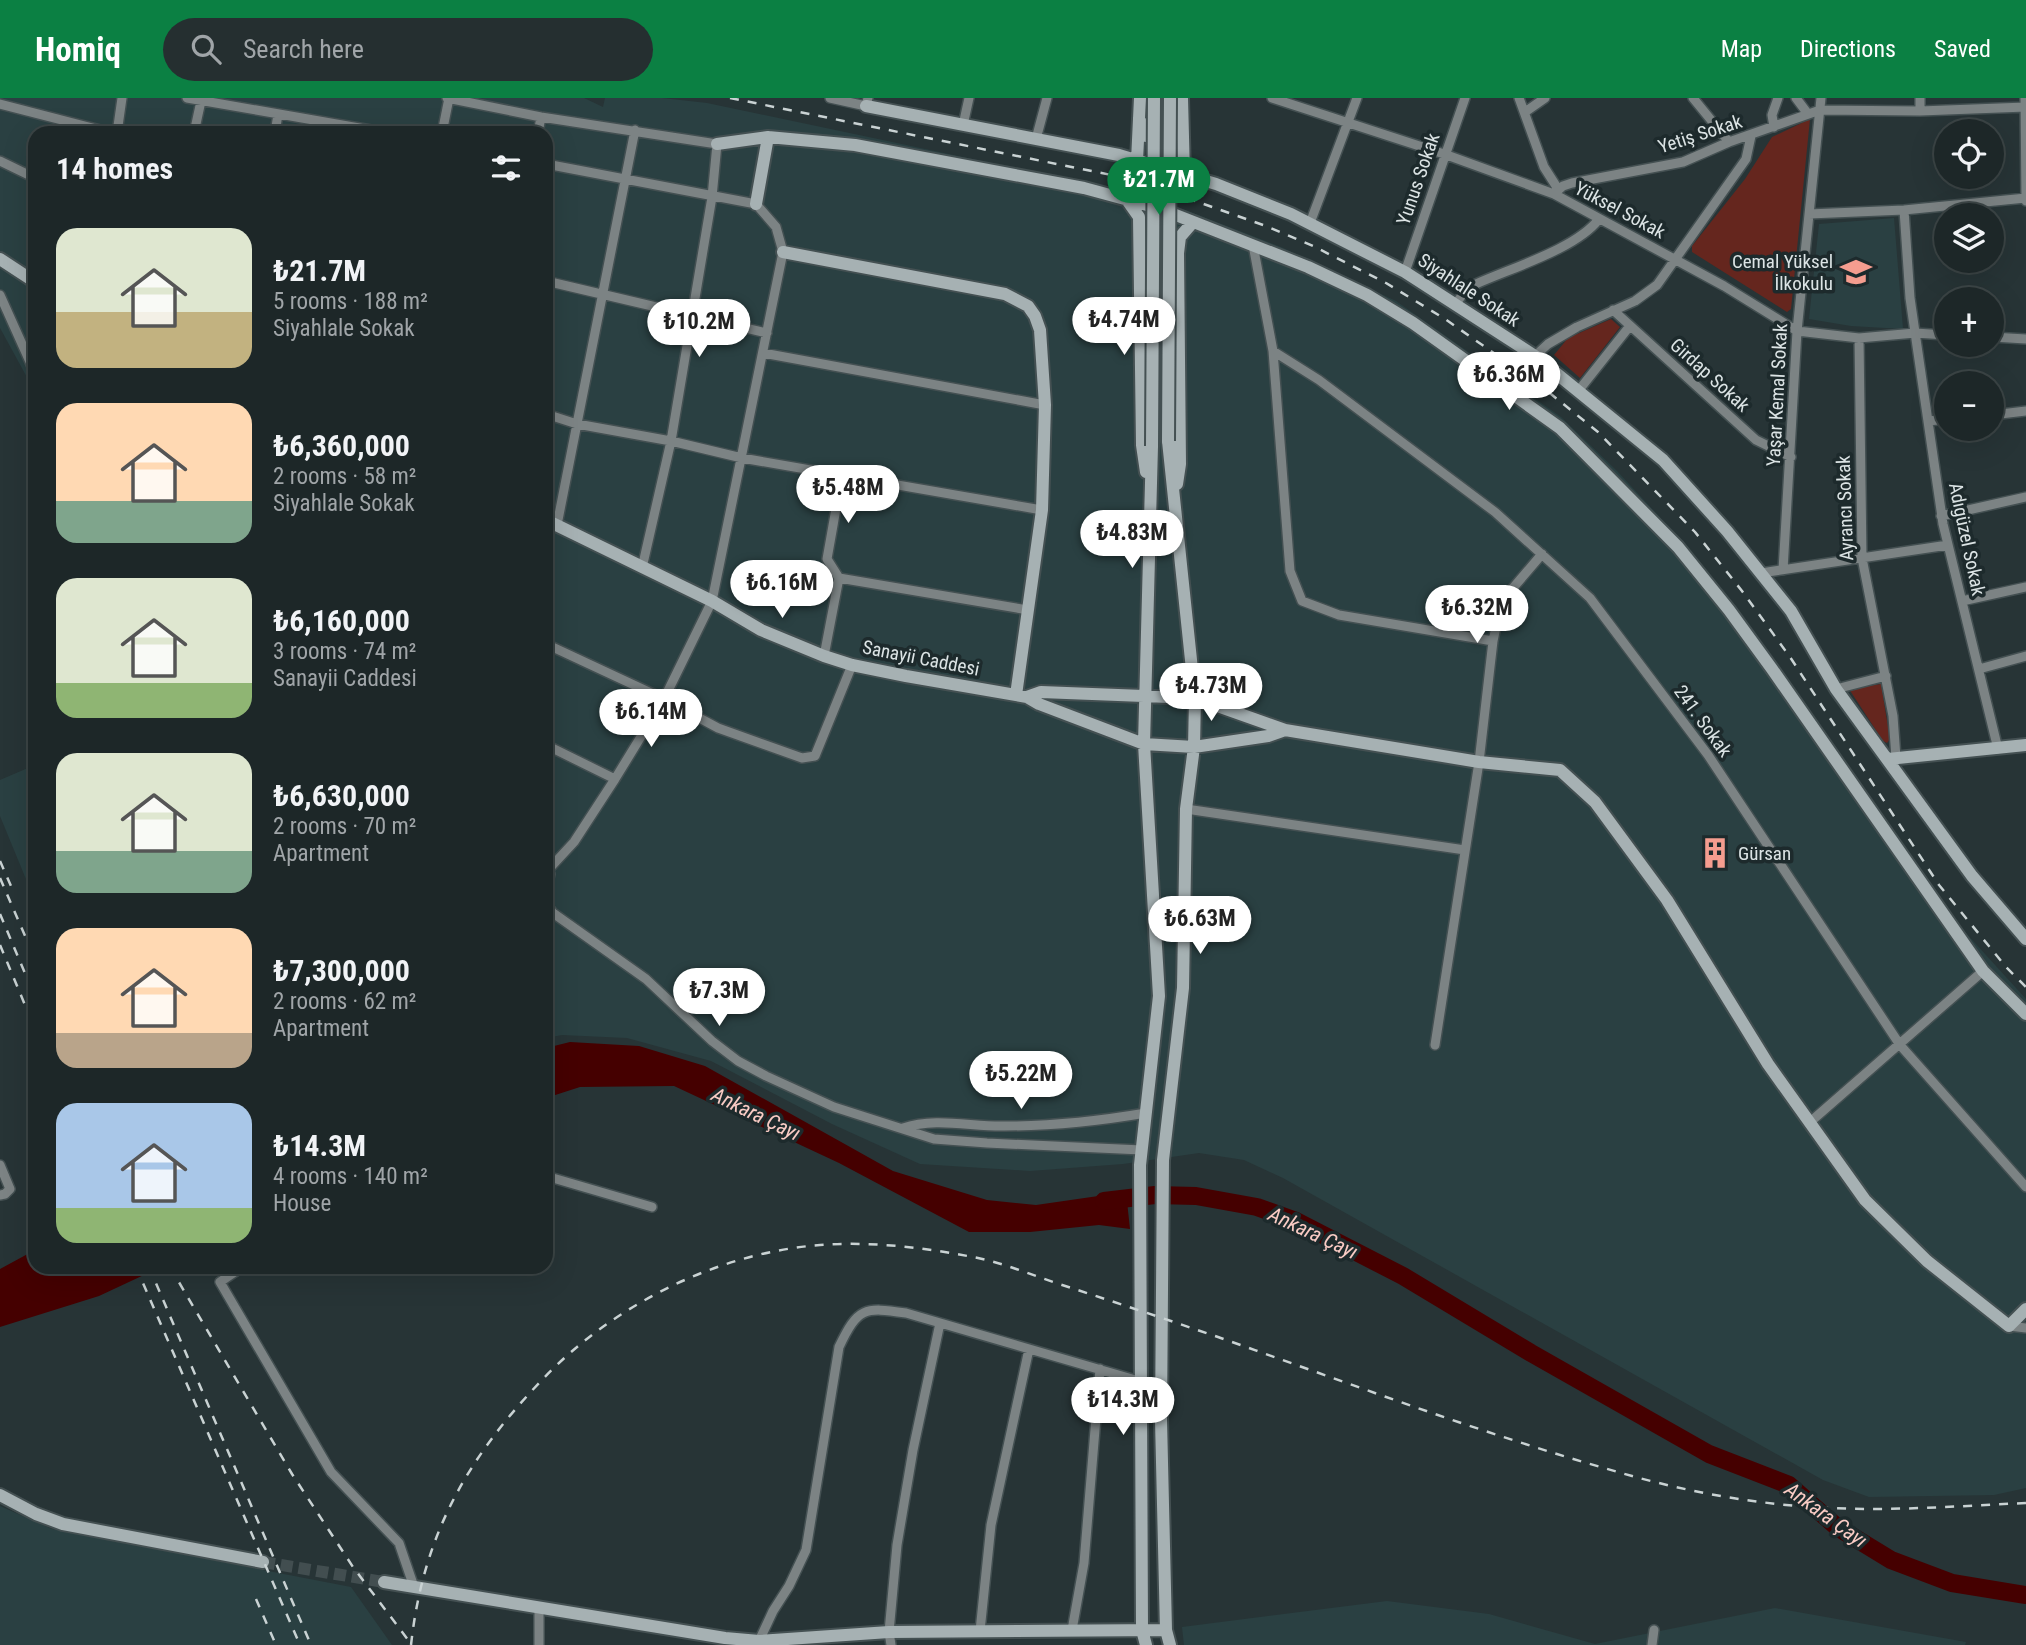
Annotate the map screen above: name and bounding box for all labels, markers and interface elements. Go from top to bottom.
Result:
search box [163,18,653,81]
text: Homiq [35,30,121,69]
icon: search [187,30,225,68]
text: Search here [243,34,364,64]
text: Map [1721,35,1762,63]
text: Directions [1800,35,1896,63]
text: Saved [1934,35,1991,63]
street label: Yetiş Sokak [1655,110,1745,158]
map controls [1934,119,2004,441]
button: locate [1934,119,2004,189]
street label: Yunus Sokak [1392,130,1445,228]
icon: filters [487,149,525,187]
text: 14 homes [56,151,173,186]
pin: ₺21.7M [1102,158,1216,217]
text: ₺21.7M [1123,166,1195,193]
street label: Yüksel Sokak [1571,177,1670,244]
button: layers [1934,203,2004,273]
street label: Siyahlale Sokak [1414,249,1525,332]
place label: Cemal Yüksel İlkokulu [1732,250,1833,295]
text: ₺21.7M [273,253,366,288]
school or university icon: Cemal Yüksel İlkokulu [1839,255,1873,289]
icon: home [112,256,196,340]
button: + [1934,287,2004,357]
text: 5 rooms · 188 m² [273,288,428,315]
pin: ₺4.74M [1067,298,1181,357]
pin: ₺10.2M [642,300,756,359]
text: ₺4.74M [1088,306,1160,333]
text: ₺10.2M [663,308,735,335]
text: Siyahlale Sokak [273,315,415,342]
street label: Yaşar Kemal Sokak [1762,323,1792,467]
street label: Girdap Sokak [1665,333,1755,417]
pin: ₺6.36M [1452,352,1566,412]
text: ₺6.36M [1473,361,1545,388]
button: − [1934,371,2004,441]
text: ₺6,360,000 [273,428,410,463]
icon: home [112,431,196,515]
street label: Ayrancı Sokak [1832,455,1858,561]
text: 2 rooms · 58 m² [273,463,416,490]
pin: ₺5.48M [791,466,905,525]
text: ₺5.48M [812,474,884,501]
street label: Adıgüzel Sokak [1944,480,1990,598]
text: Siyahlale Sokak [273,490,415,517]
pin: ₺4.83M [1075,510,1189,570]
text: ₺4.83M [1096,519,1168,546]
pin: ₺6.16M [725,560,839,620]
text: ₺6.16M [746,569,818,596]
pin: ₺6.32M [1420,586,1534,645]
text: ₺6.32M [1441,594,1513,621]
text: ₺6,160,000 [273,603,410,638]
icon: home [112,606,196,690]
street label: Sanayii Caddesi [861,635,981,681]
text: 3 rooms · 74 m² [273,638,416,665]
pin: ₺4.73M [1154,664,1268,723]
text: Sanayii Caddesi [273,665,417,692]
text: ₺4.73M [1175,672,1247,699]
street label: 241. Sokak [1669,681,1737,762]
pin: ₺6.14M [594,690,708,749]
text: ₺6.14M [615,698,687,725]
text: ₺6,630,000 [273,778,410,813]
icon: home [112,781,196,865]
text: 2 rooms · 70 m² [273,813,416,840]
building icon: Gürsan [1698,836,1732,870]
text: Apartment [273,840,369,867]
place label: Gürsan [1738,842,1791,865]
pin: ₺6.63M [1143,896,1257,956]
text: ₺6.63M [1164,905,1236,932]
text: ₺7,300,000 [273,953,410,988]
icon: home [112,956,196,1040]
pin: ₺7.3M [670,968,768,1028]
text: ₺7.3M [689,977,749,1004]
text: 2 rooms · 62 m² [273,988,416,1015]
text: Apartment [273,1015,369,1042]
pin: ₺5.22M [964,1052,1078,1111]
text: ₺5.22M [985,1060,1057,1087]
water label: Ankara Çayı [707,1082,804,1146]
text: ₺14.3M [273,1128,366,1163]
icon: home [112,1131,196,1215]
text: 4 rooms · 140 m² [273,1163,428,1190]
text: House [273,1190,331,1217]
water label: Ankara Çayı [1264,1202,1361,1264]
pin: ₺14.3M [1066,1378,1180,1437]
text: ₺14.3M [1087,1386,1159,1413]
water label: Ankara Çayı [1780,1477,1872,1553]

